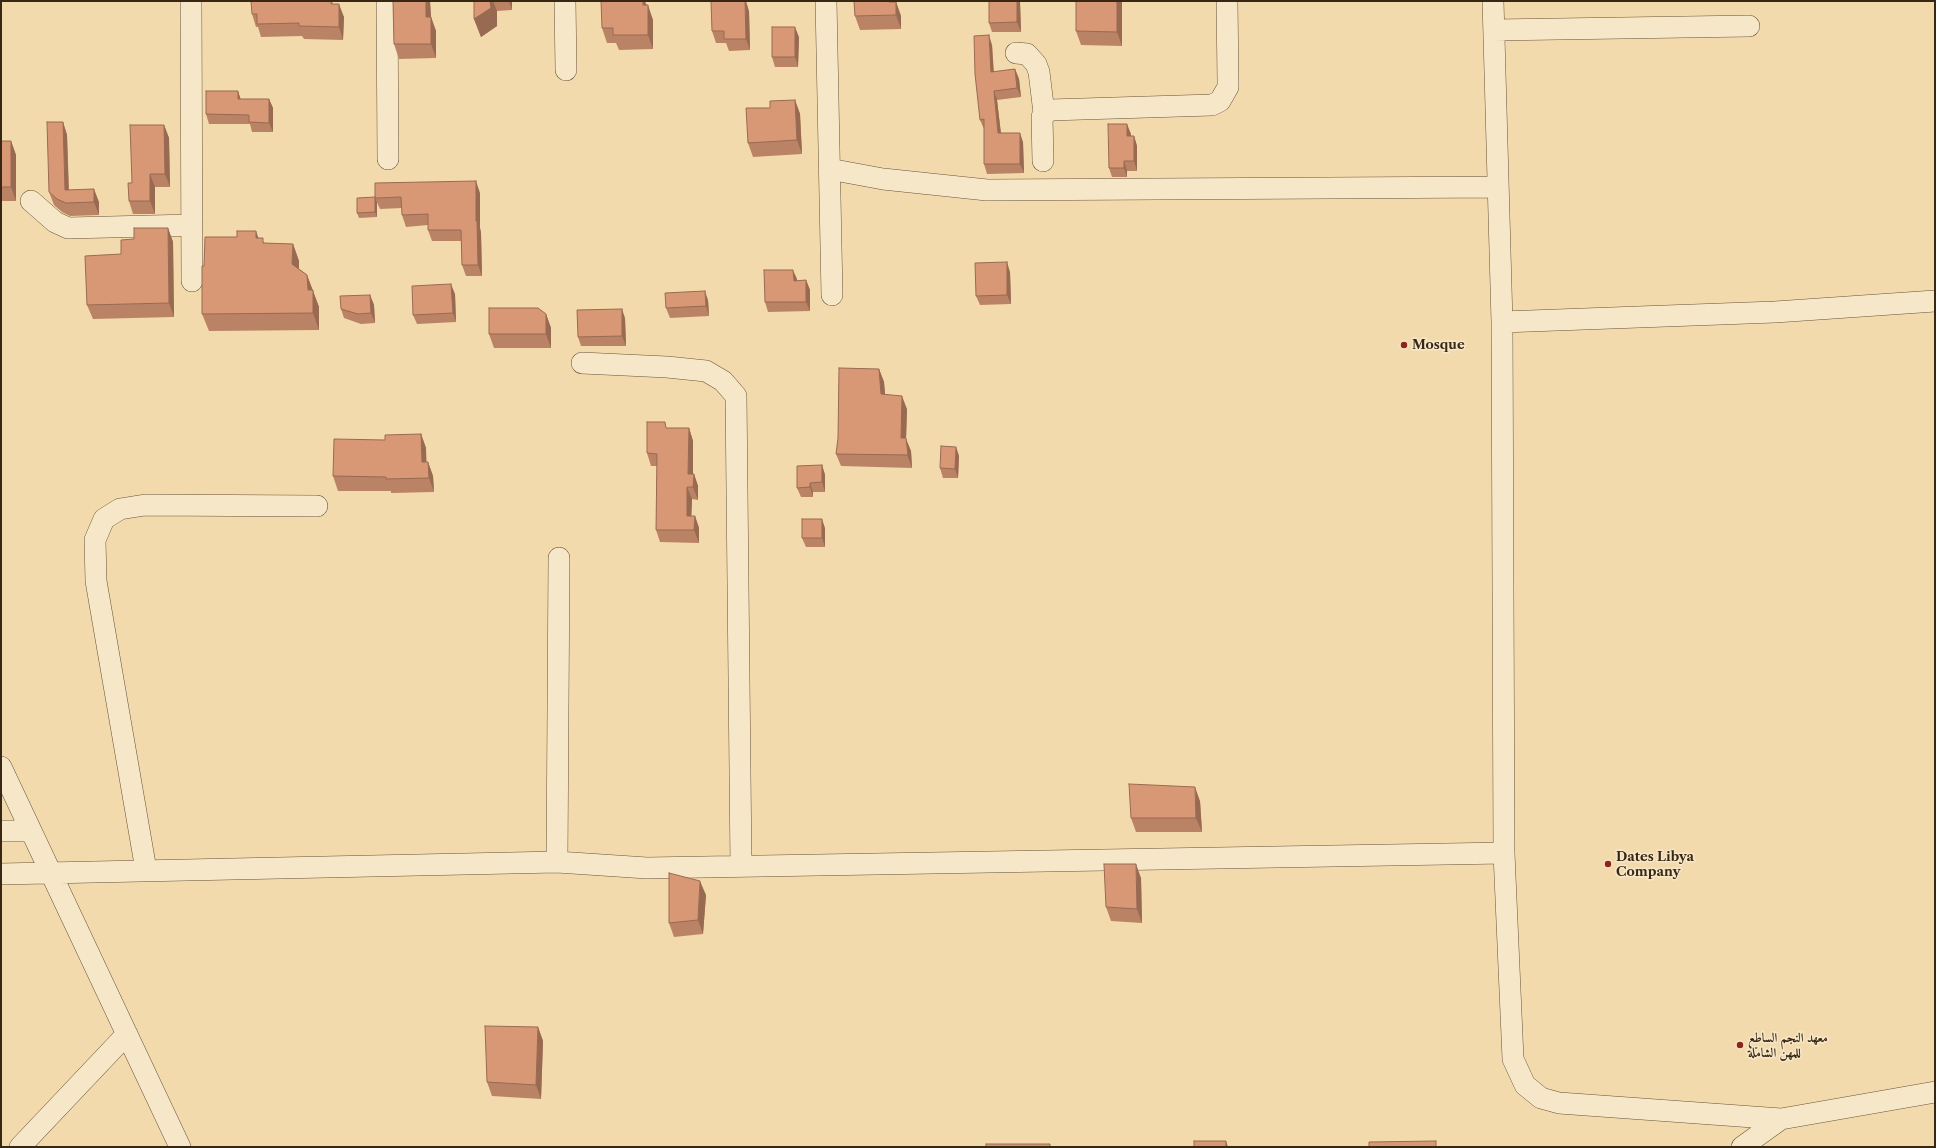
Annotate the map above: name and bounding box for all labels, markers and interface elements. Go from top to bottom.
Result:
place label: Mosque [1412,337,1465,353]
marker: Mosque [1399,340,1409,350]
place label: Dates Libya Company [1616,849,1694,880]
marker: Dates Libya Company [1603,859,1613,869]
place label: معهد النجم الساطع للمهن الشاملة [1748,1030,1828,1061]
marker: معهد النجم الساطع للمهن الشاملة [1735,1040,1745,1050]

